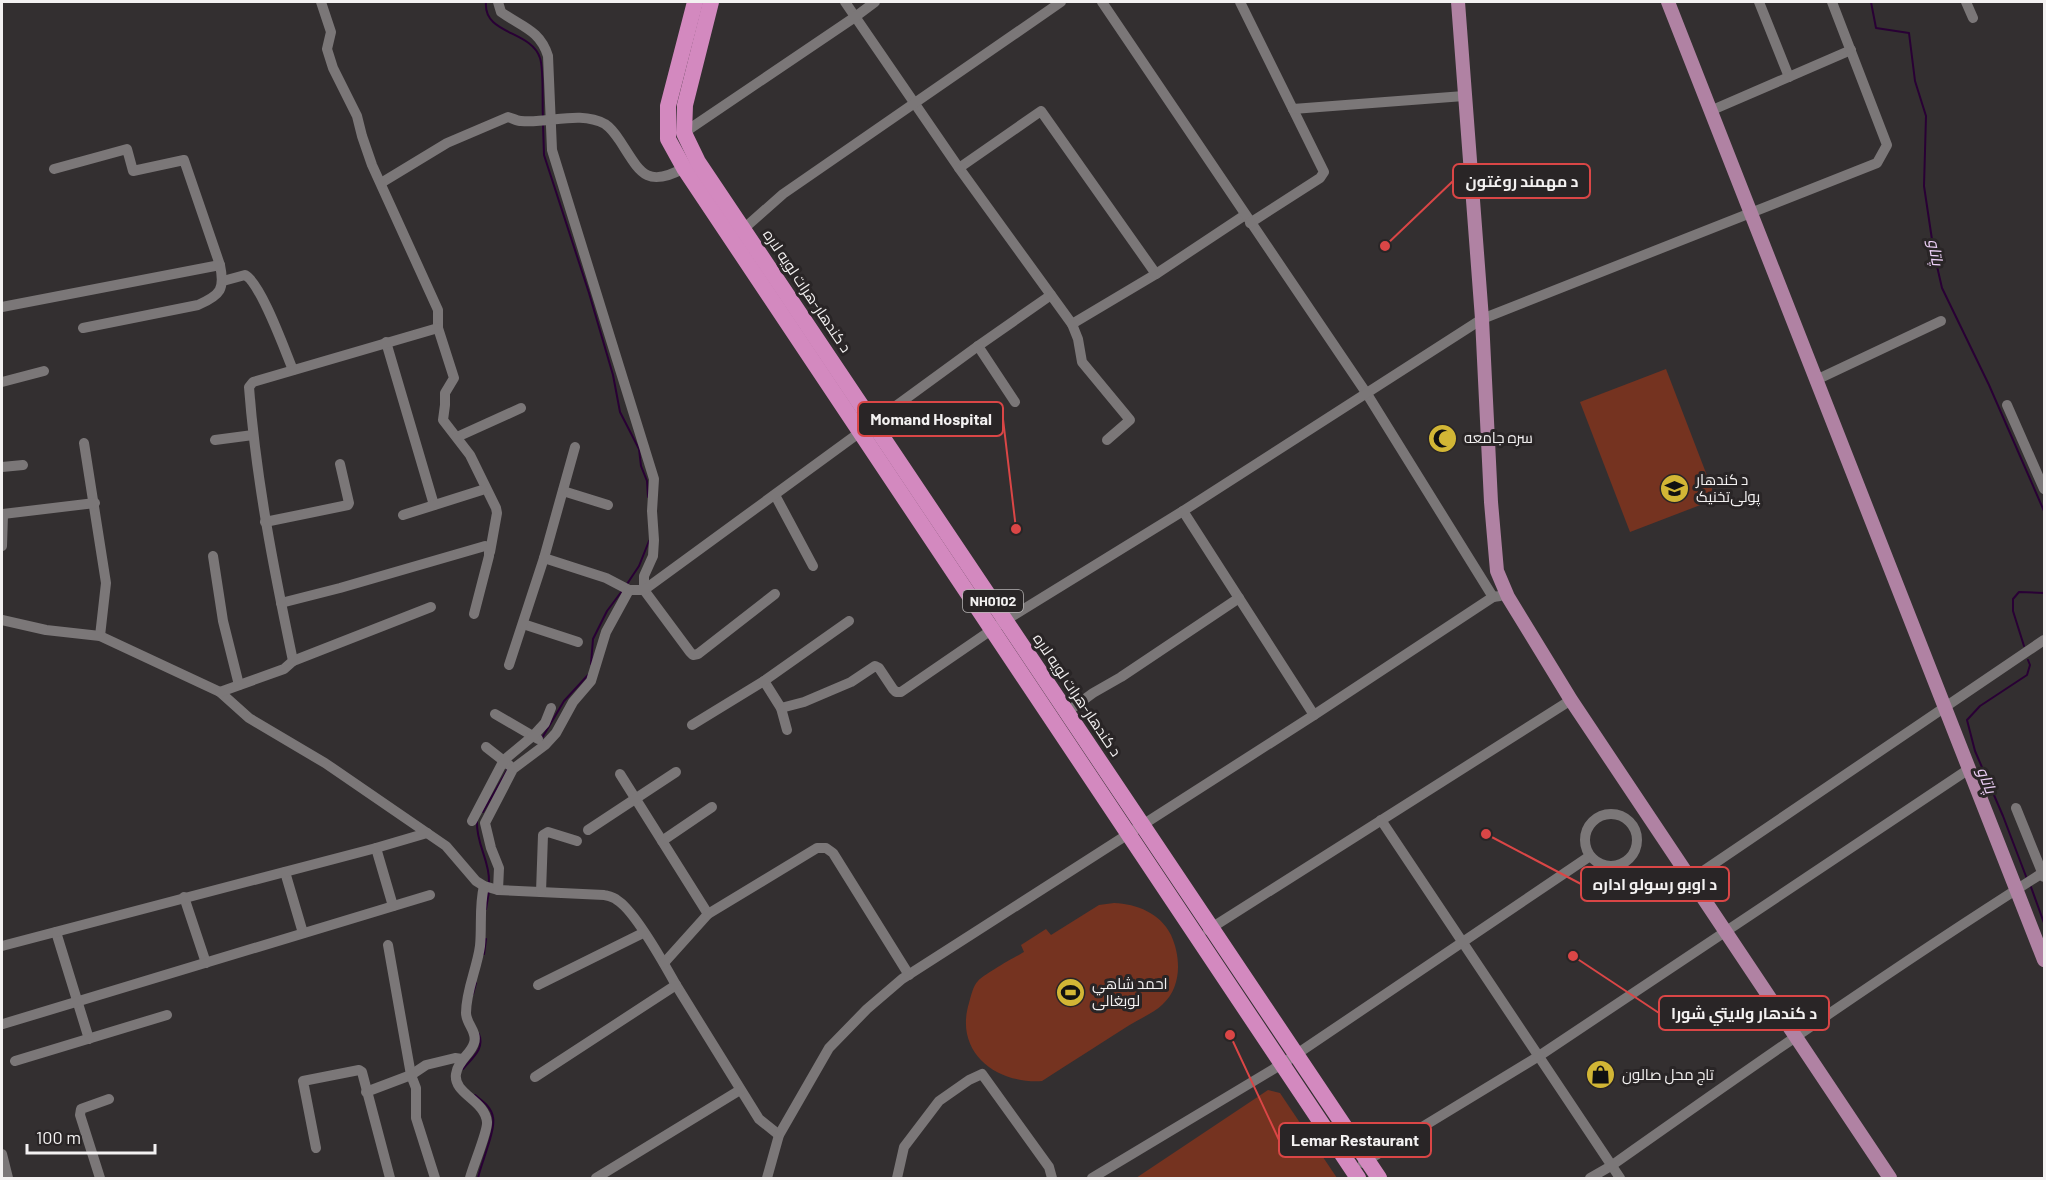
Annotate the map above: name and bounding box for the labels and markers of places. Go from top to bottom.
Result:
callout: د مهمند روغتون [1453,164,1590,198]
callout: Momand Hospital [858,402,1003,436]
mosque icon: سره جامعه [1427,422,1459,454]
place label: سره جامعه [1464,428,1533,447]
place label: د کندهار پولی‌تخنیک [1695,470,1760,507]
school or university icon: د کندهار پولی‌تخنیک [1659,473,1691,505]
callout: د اوبو رسولو اداره [1581,867,1729,901]
place label: احمد شاهي لوبغالی [1092,974,1168,1011]
sports icon: احمد شاهي لوبغالی [1055,977,1087,1009]
callout: د کندهار ولايتي شورا [1659,996,1829,1030]
shop icon: تاج محل صالون [1585,1059,1617,1091]
place label: تاج محل صالون [1622,1065,1714,1086]
callout: Lemar Restaurant [1279,1123,1431,1157]

